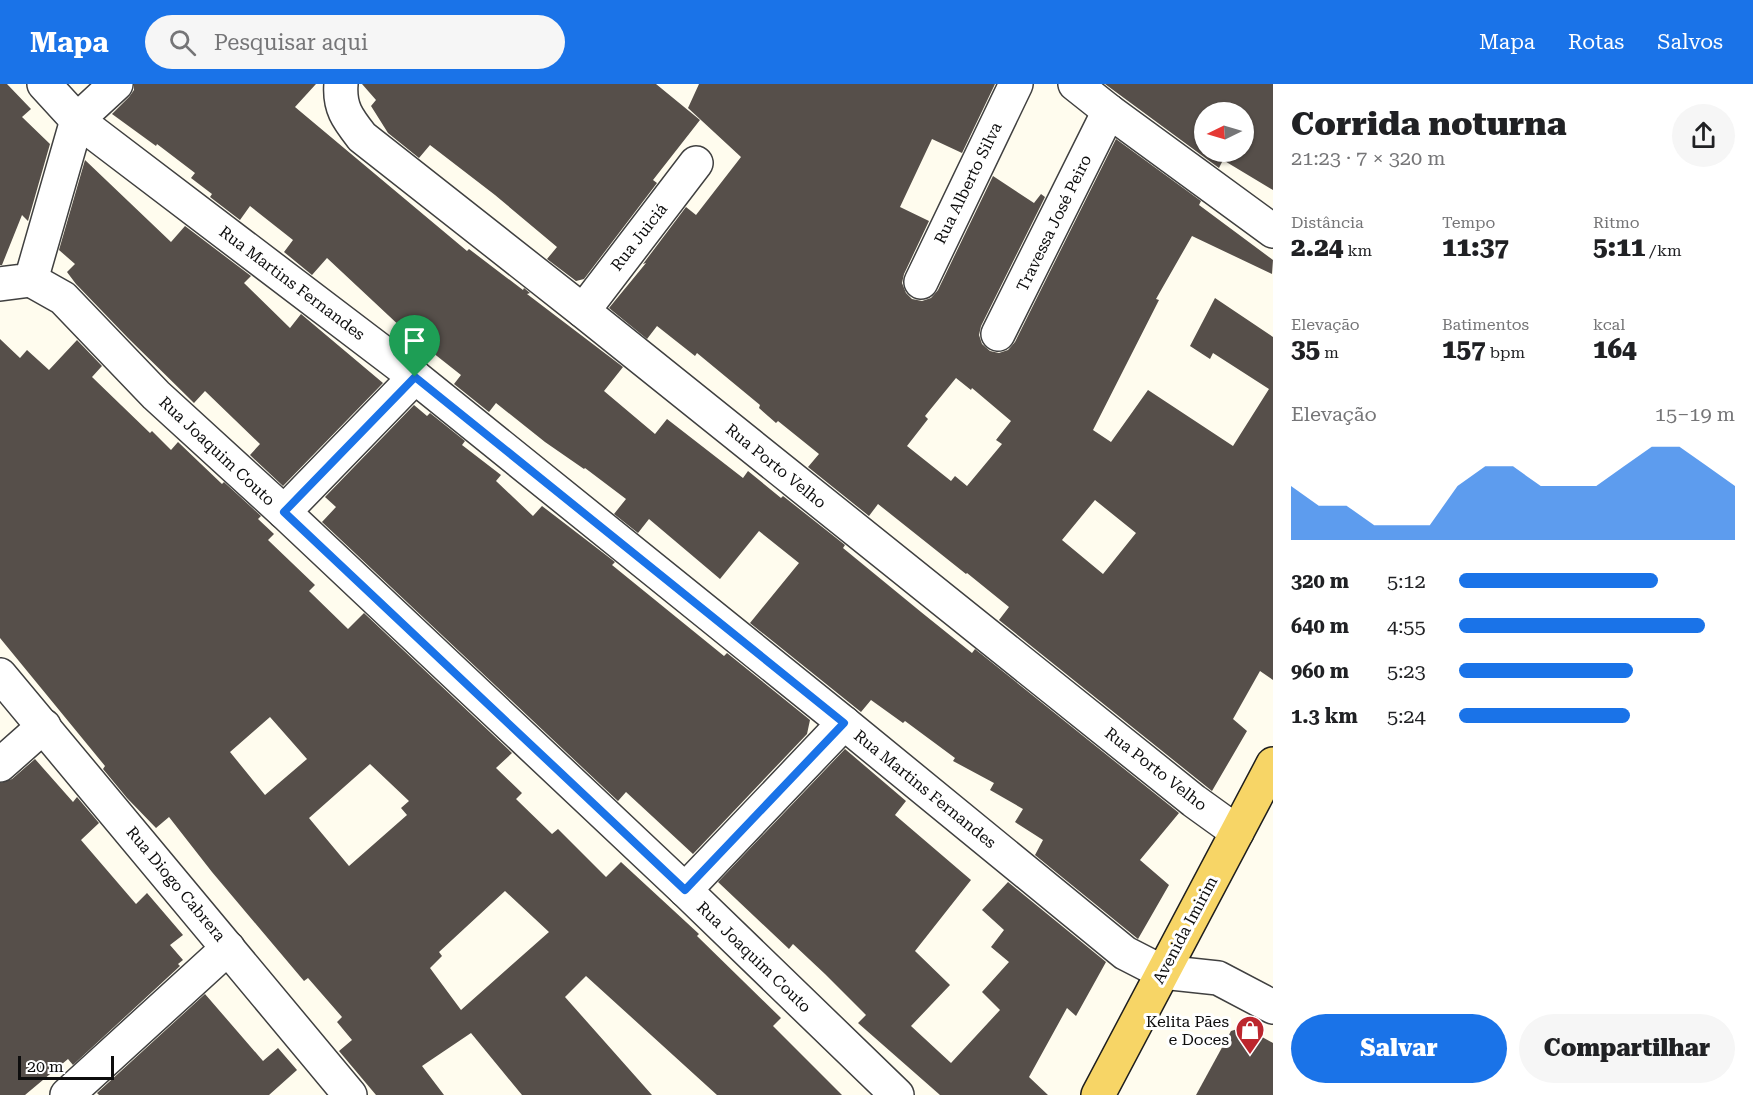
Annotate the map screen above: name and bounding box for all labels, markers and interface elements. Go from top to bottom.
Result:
search box [145,15,565,69]
text: Mapa [30,26,109,59]
icon: search [166,26,199,59]
text: Pesquisar aqui [214,30,368,55]
text: Mapa [1479,30,1535,54]
text: Rotas [1568,30,1624,54]
text: Salvos [1657,30,1723,54]
north arrow [1194,102,1254,162]
map controls [1194,102,1254,162]
text: Corrida noturna [1291,104,1567,143]
button: share [1672,104,1735,167]
street label: Rua Alberto Silva [930,119,1006,247]
text: 21:23 · 7 × 320 m [1291,146,1446,170]
street label: Travessa José Peiro [1013,151,1095,294]
street label: Rua Juiciá [607,199,671,274]
text: Distância [1291,213,1364,232]
text: Tempo [1442,213,1495,232]
text: Ritmo [1593,213,1640,232]
street label: Rua Martins Fernandes [215,222,369,344]
text: 2.24 [1291,232,1343,262]
text: 11:37 [1442,232,1509,262]
text: 5:11 [1593,232,1645,262]
text: km [1343,241,1372,260]
text: /km [1645,241,1682,260]
pin [389,315,440,377]
text: Elevação [1291,315,1360,334]
text: Batimentos [1442,315,1529,334]
text: kcal [1593,315,1625,334]
icon: arrive [398,324,431,357]
text: 35 [1291,334,1320,364]
text: 157 [1442,334,1486,364]
text: 164 [1593,334,1637,364]
text: m [1320,343,1339,362]
text: bpm [1486,343,1525,362]
street label: Rua Joaquim Couto [155,392,279,510]
text: Elevação [1291,402,1377,426]
text: 15–19 m [1655,402,1735,426]
street label: Rua Porto Velho [722,420,830,512]
text: 320 m [1291,569,1349,593]
text: 5:12 [1387,569,1426,593]
text: 640 m [1291,614,1349,638]
text: 4:55 [1387,614,1426,638]
text: 960 m [1291,659,1349,683]
text: 5:23 [1387,659,1426,683]
text: 1.3 km [1291,704,1358,728]
text: 5:24 [1387,704,1426,728]
street label: Rua Porto Velho [1101,723,1211,815]
street label: Rua Martins Fernandes [850,726,1000,852]
street label: Rua Diogo Cabrera [122,823,230,946]
street label: Avenida Imirim [1149,873,1221,987]
street label: Rua Joaquim Couto [693,898,815,1017]
place label: Kelita Pães e Doces [1146,1012,1229,1049]
shop icon: Kelita Pães e Doces [1234,1014,1266,1056]
button: Salvar [1291,1014,1507,1083]
button: Compartilhar [1519,1014,1735,1083]
scale bar [18,1053,114,1080]
text: 20 m [27,1057,64,1076]

